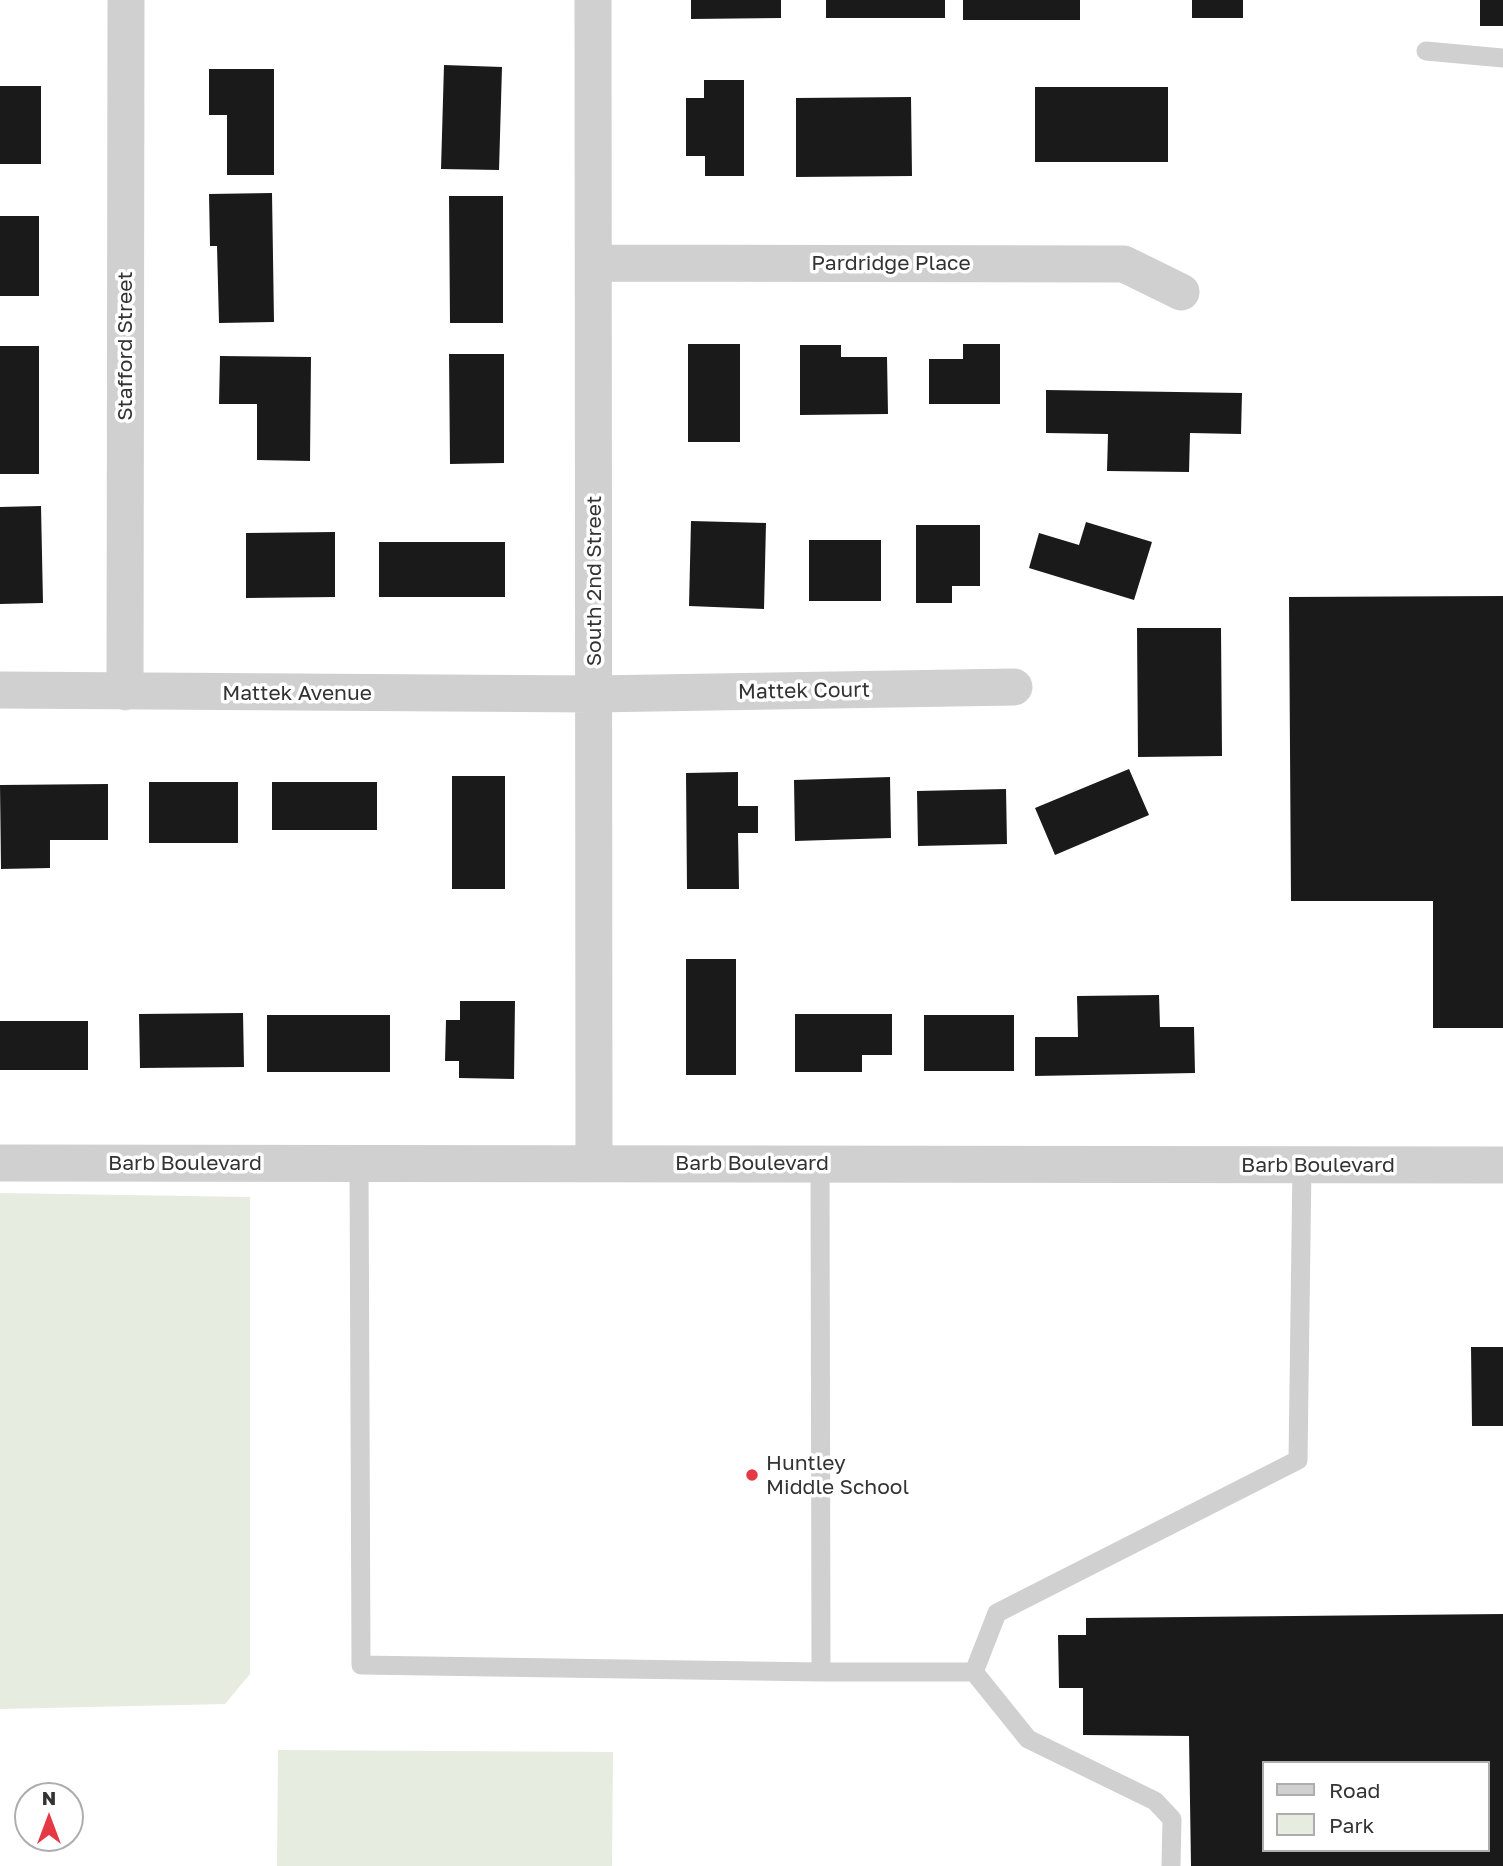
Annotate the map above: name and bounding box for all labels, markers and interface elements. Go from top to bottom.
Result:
street label: Pardridge Place [811,250,971,276]
street label: Stafford Street [112,271,138,421]
street label: South 2nd Street [581,496,607,666]
street label: Mattek Court [738,677,870,705]
street label: Mattek Avenue [222,680,372,706]
street label: Barb Boulevard [108,1150,262,1176]
street label: Barb Boulevard [675,1150,829,1176]
street label: Barb Boulevard [1241,1152,1395,1178]
place label: Huntley Middle School [766,1450,909,1500]
marker: Huntley Middle School [744,1467,760,1483]
legend [1262,1761,1489,1852]
text: Road [1329,1777,1380,1803]
north arrow [14,1782,84,1852]
text: N [42,1786,56,1809]
text: Park [1329,1812,1374,1838]

